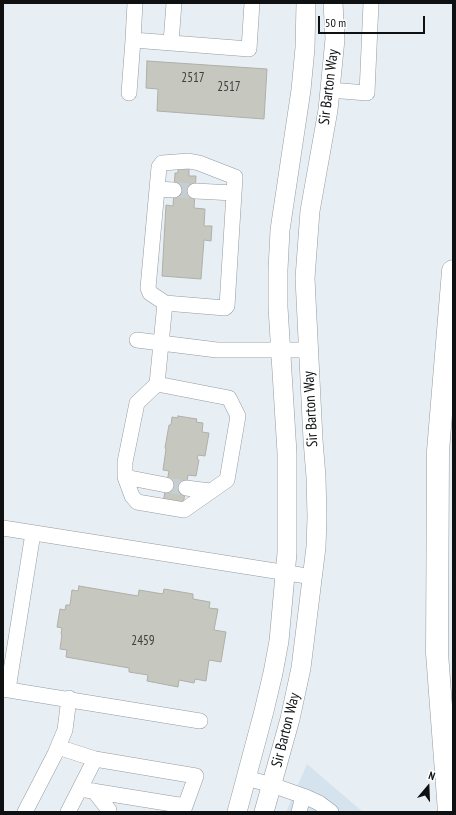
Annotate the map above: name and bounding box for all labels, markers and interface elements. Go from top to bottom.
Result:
scale bar [320,8,427,34]
text: 50 m [325,15,346,30]
street label: Sir Barton Way [315,48,343,126]
house number: 2517 [181,70,205,86]
house number: 2517 [217,79,241,95]
street label: Sir Barton Way [300,371,322,447]
house number: 2459 [131,633,155,649]
street label: Sir Barton Way [268,691,304,769]
north arrow [408,767,448,807]
text: N [427,768,437,783]

